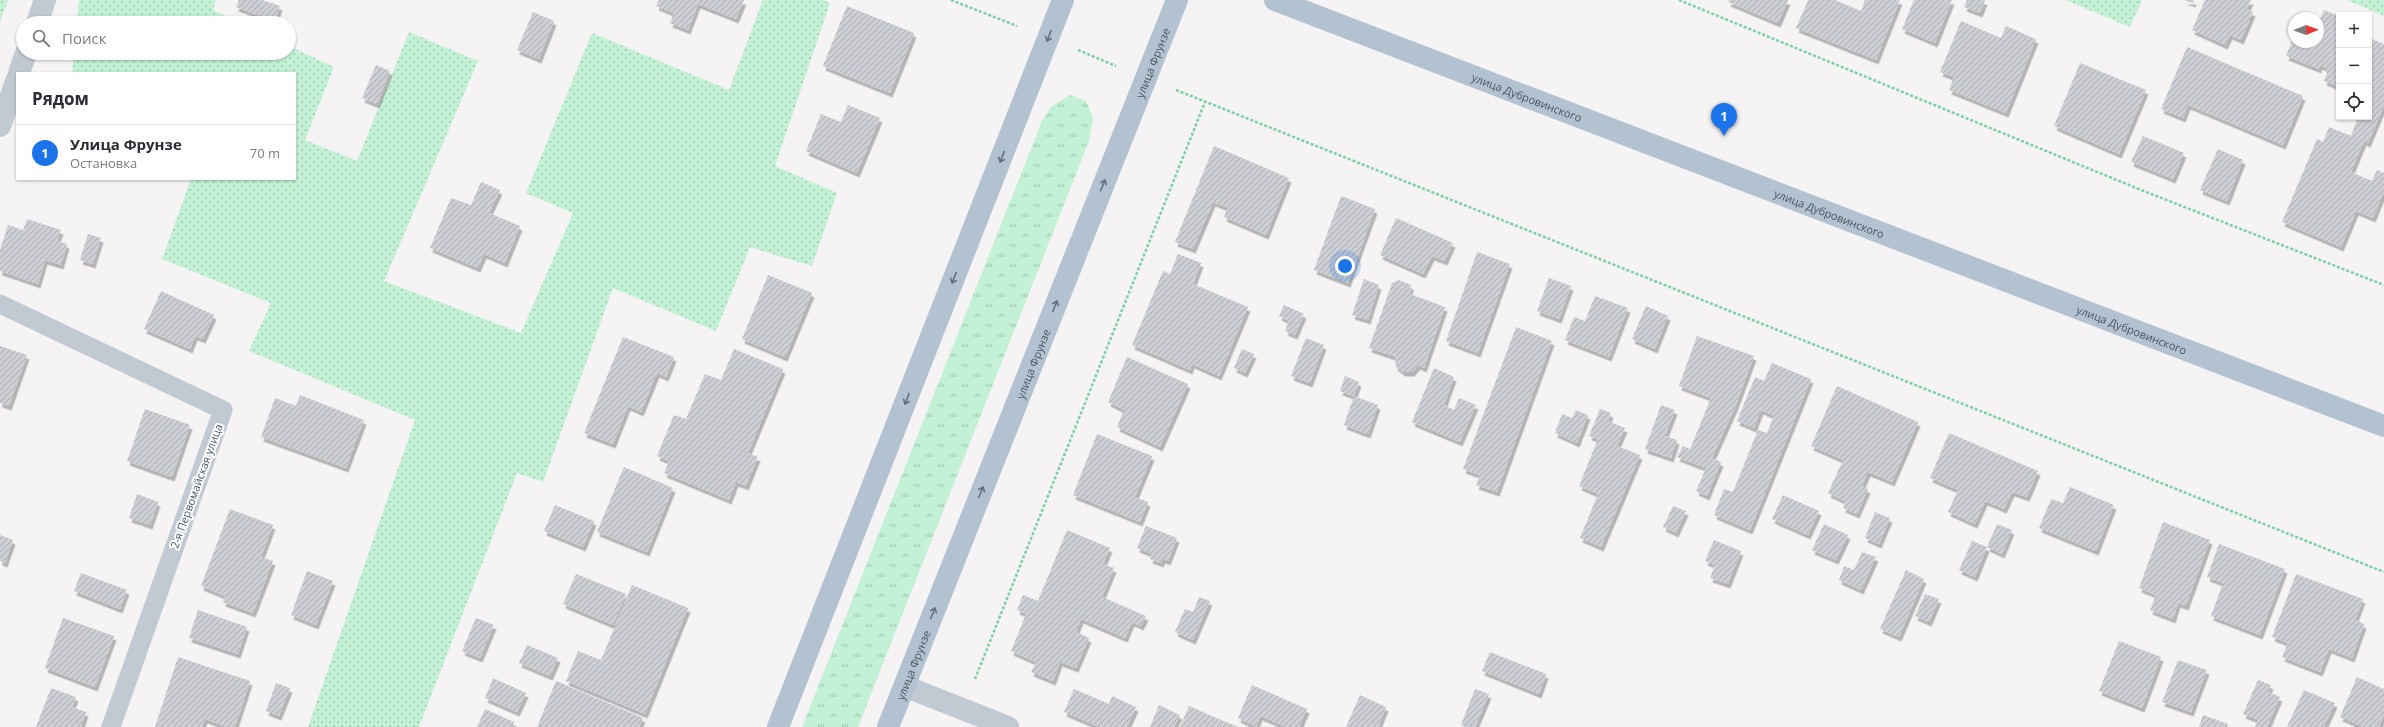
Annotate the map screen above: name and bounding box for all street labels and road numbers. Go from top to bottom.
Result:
street label: улица Фрунзе [1131,25,1173,100]
street label: улица Дубровинского [1470,69,1585,125]
street label: улица Дубровинского [1772,185,1887,241]
street label: улица Дубровинского [2075,301,2190,357]
street label: улица Фрунзе [1012,326,1053,401]
street label: 2-я Первомайская улица [166,422,226,550]
street label: улица Фрунзе [892,627,933,702]

